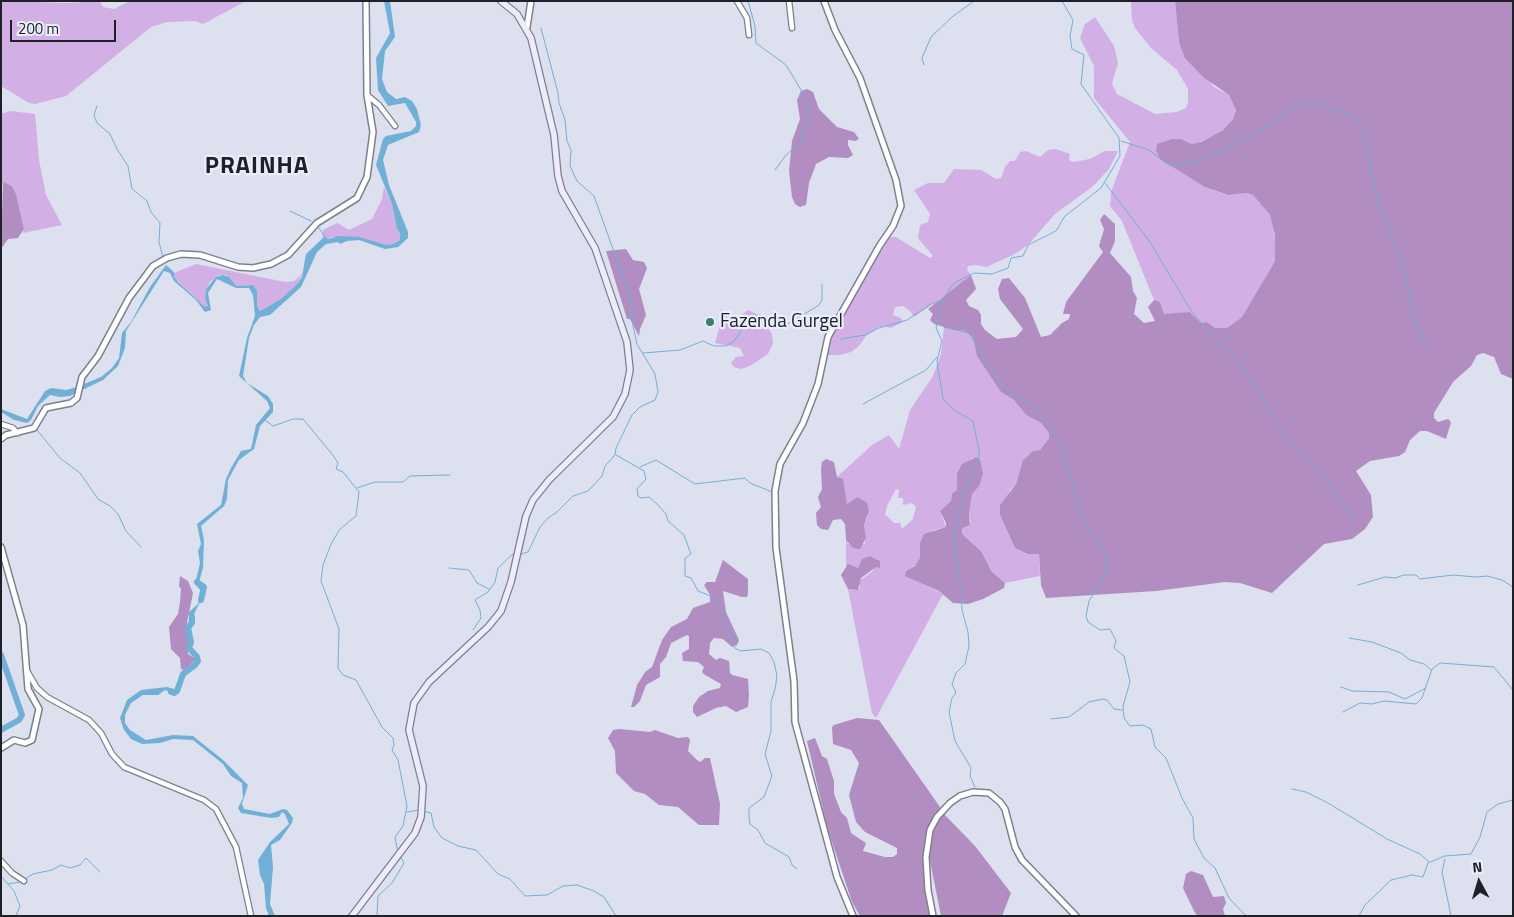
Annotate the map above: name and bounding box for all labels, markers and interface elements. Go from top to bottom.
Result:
scale bar [12,10,119,42]
text: 200 m [18,17,59,40]
district label: PRAINHA [204,153,310,181]
place label: Fazenda Gurgel [720,311,843,333]
marker: Fazenda Gurgel [704,316,716,328]
text: N [1471,856,1483,878]
north arrow [1454,857,1504,907]

